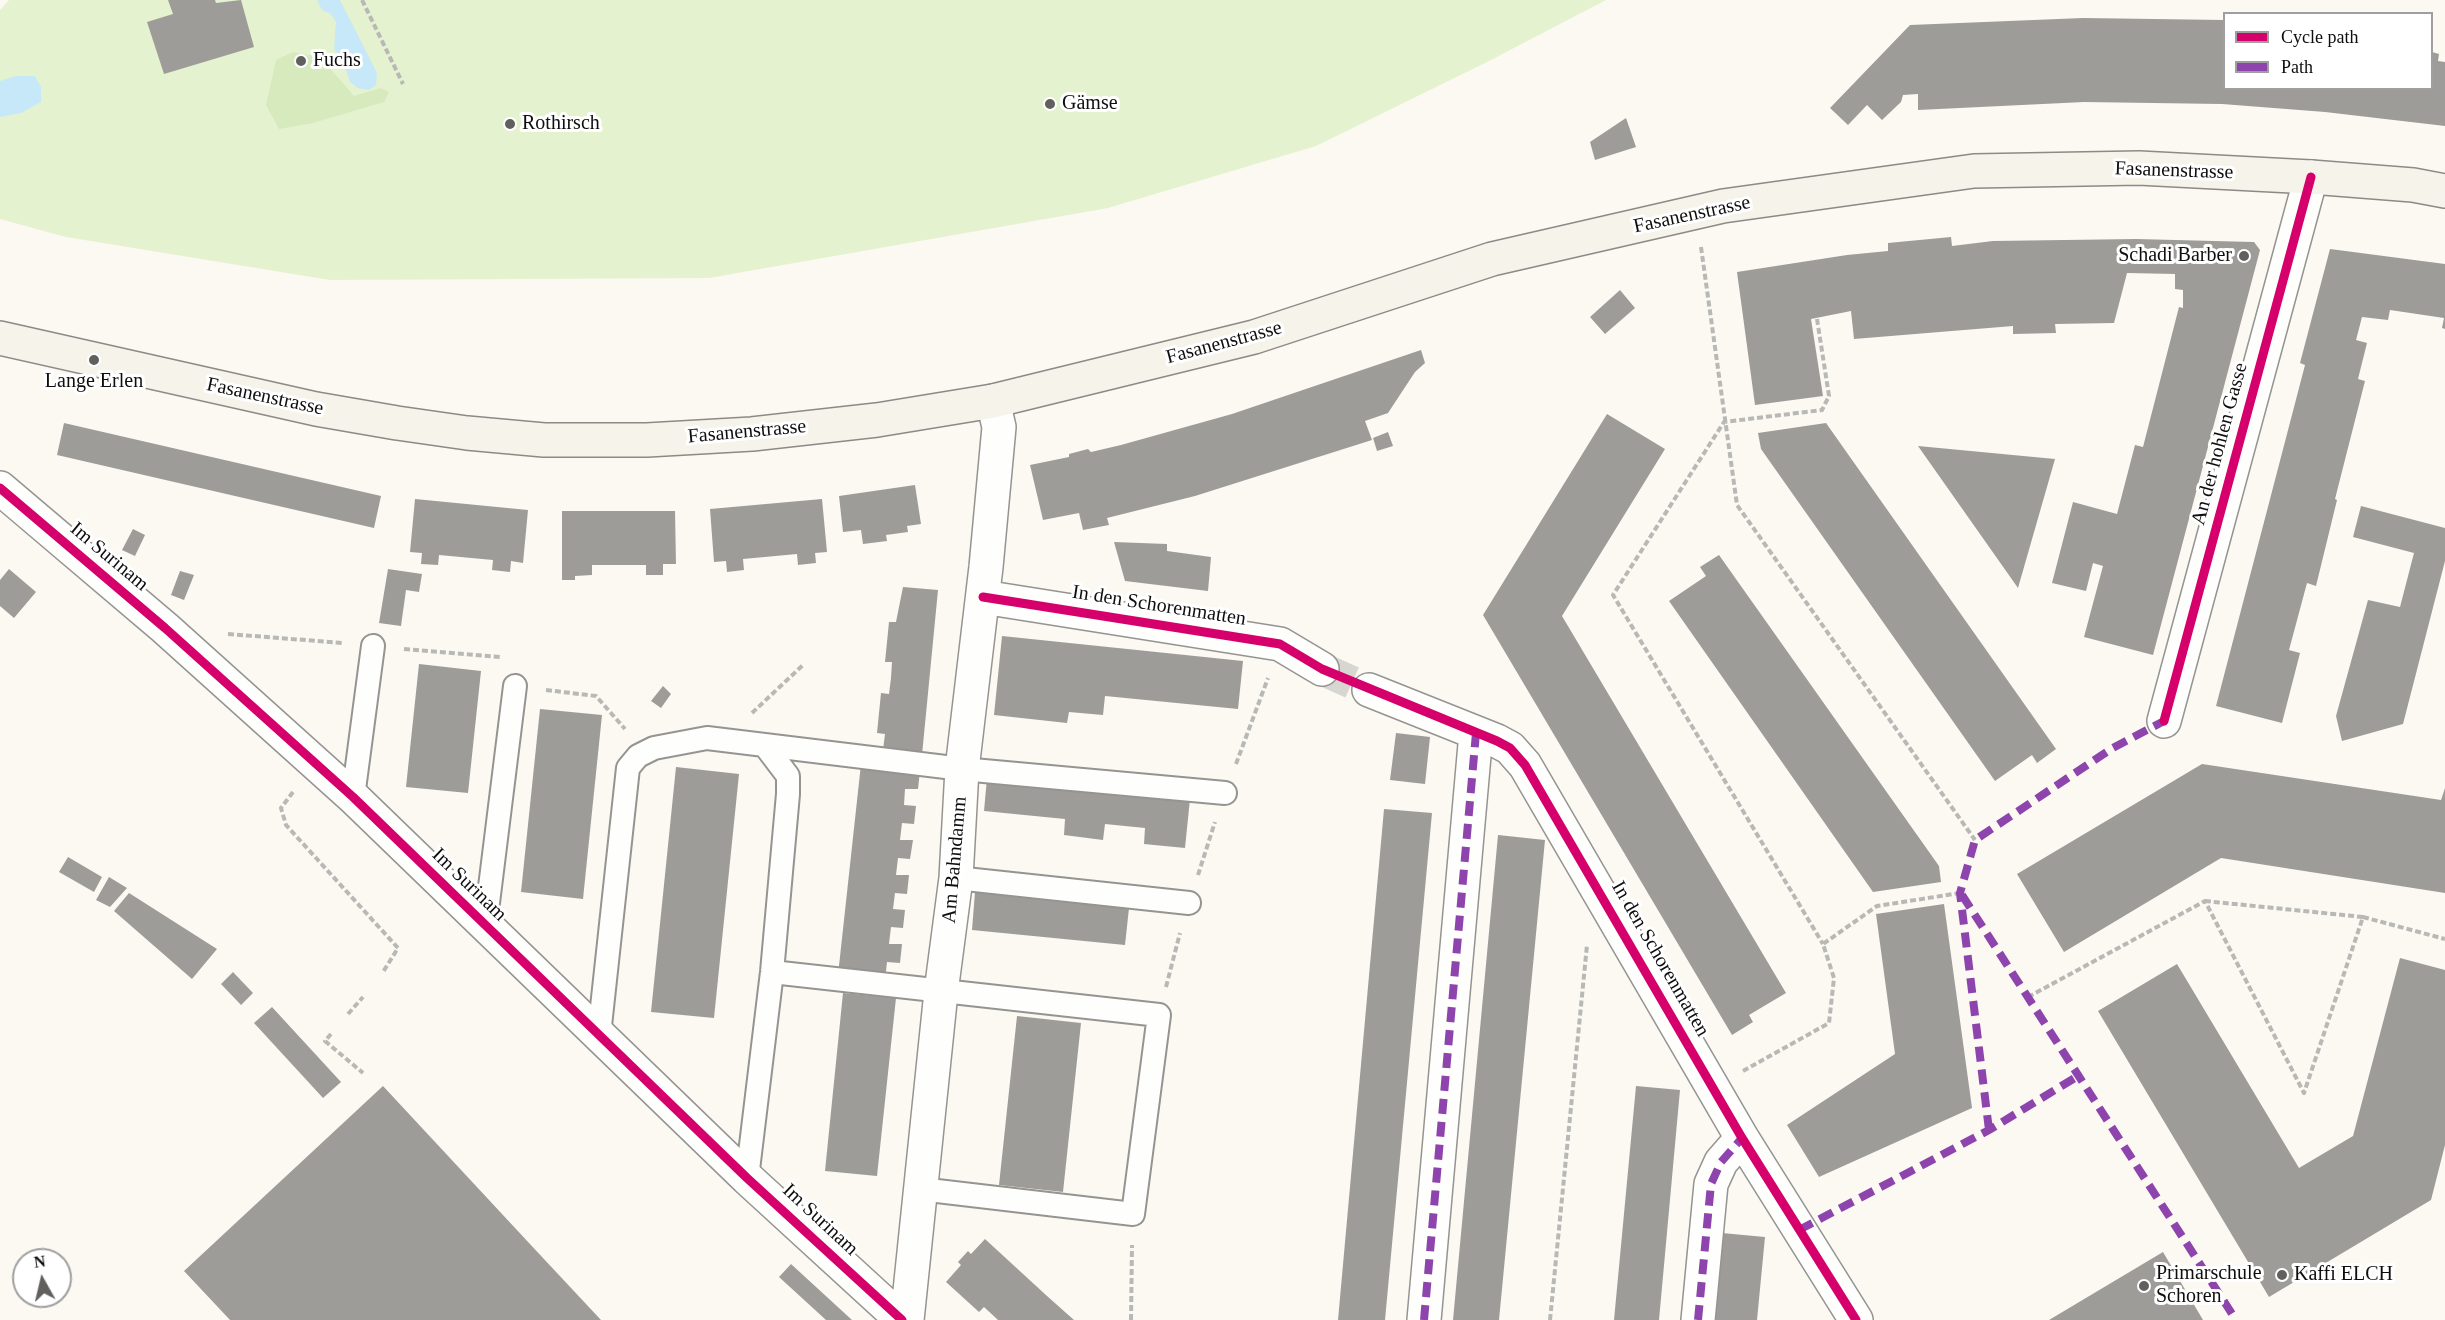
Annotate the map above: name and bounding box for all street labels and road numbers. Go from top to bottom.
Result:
street label: Fasanenstrasse [2114,157,2234,185]
street label: Fasanenstrasse [1631,191,1753,239]
street label: Fasanenstrasse [1163,316,1285,370]
street label: An der hohlen Gasse [2187,360,2253,528]
street label: Fasanenstrasse [204,373,326,421]
street label: Fasanenstrasse [687,415,807,449]
street label: Im Surinam [65,517,153,597]
street label: In den Schorenmatten [1070,580,1248,632]
street label: Am Bahndamm [938,796,972,924]
street label: Im Surinam [426,843,512,927]
street label: In den Schorenmatten [1606,877,1714,1041]
street label: Im Surinam [777,1179,863,1261]

